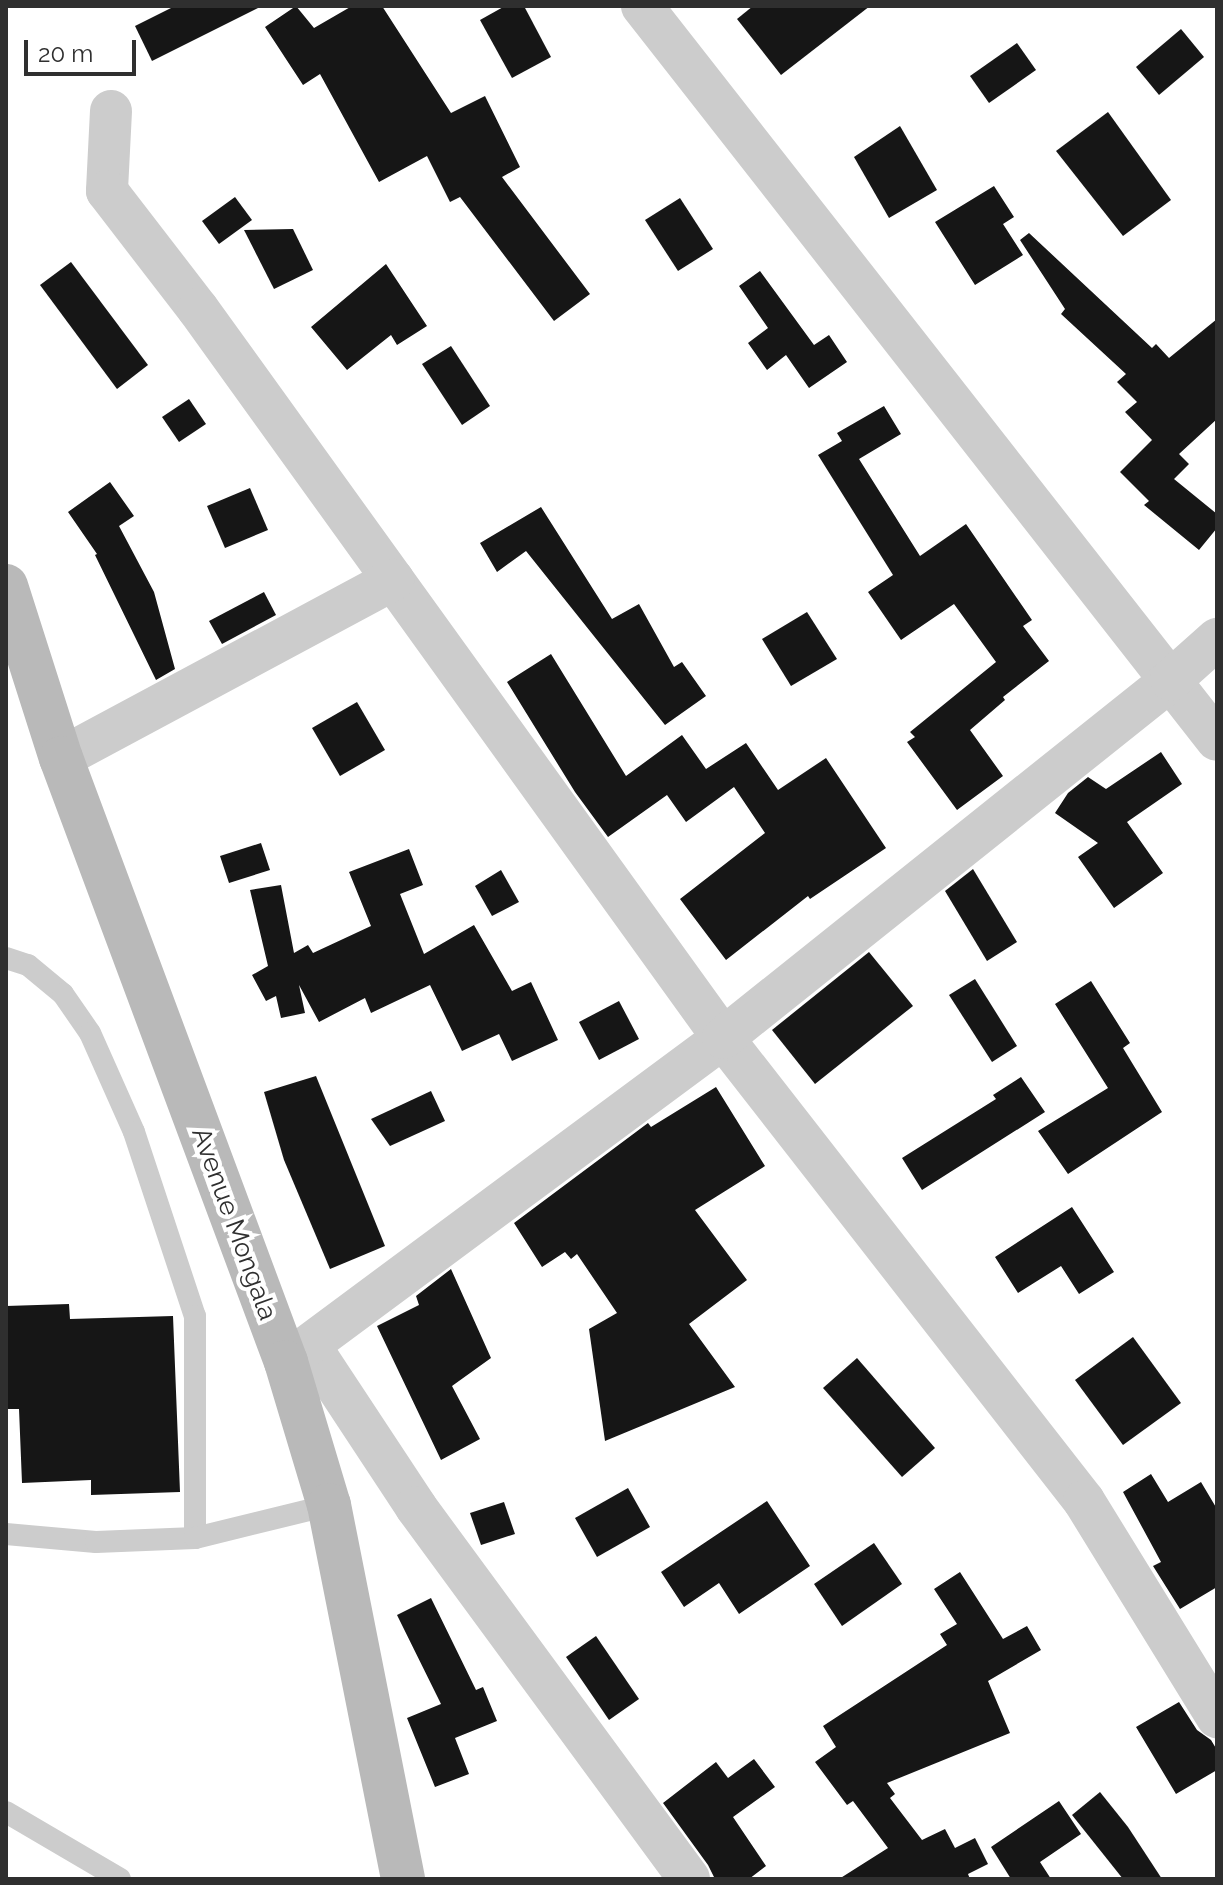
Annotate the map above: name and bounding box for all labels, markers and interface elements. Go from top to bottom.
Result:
scale bar [28,24,140,74]
text: 20 m [38,39,93,68]
street label: Avenue Mongala [185,1123,283,1325]

